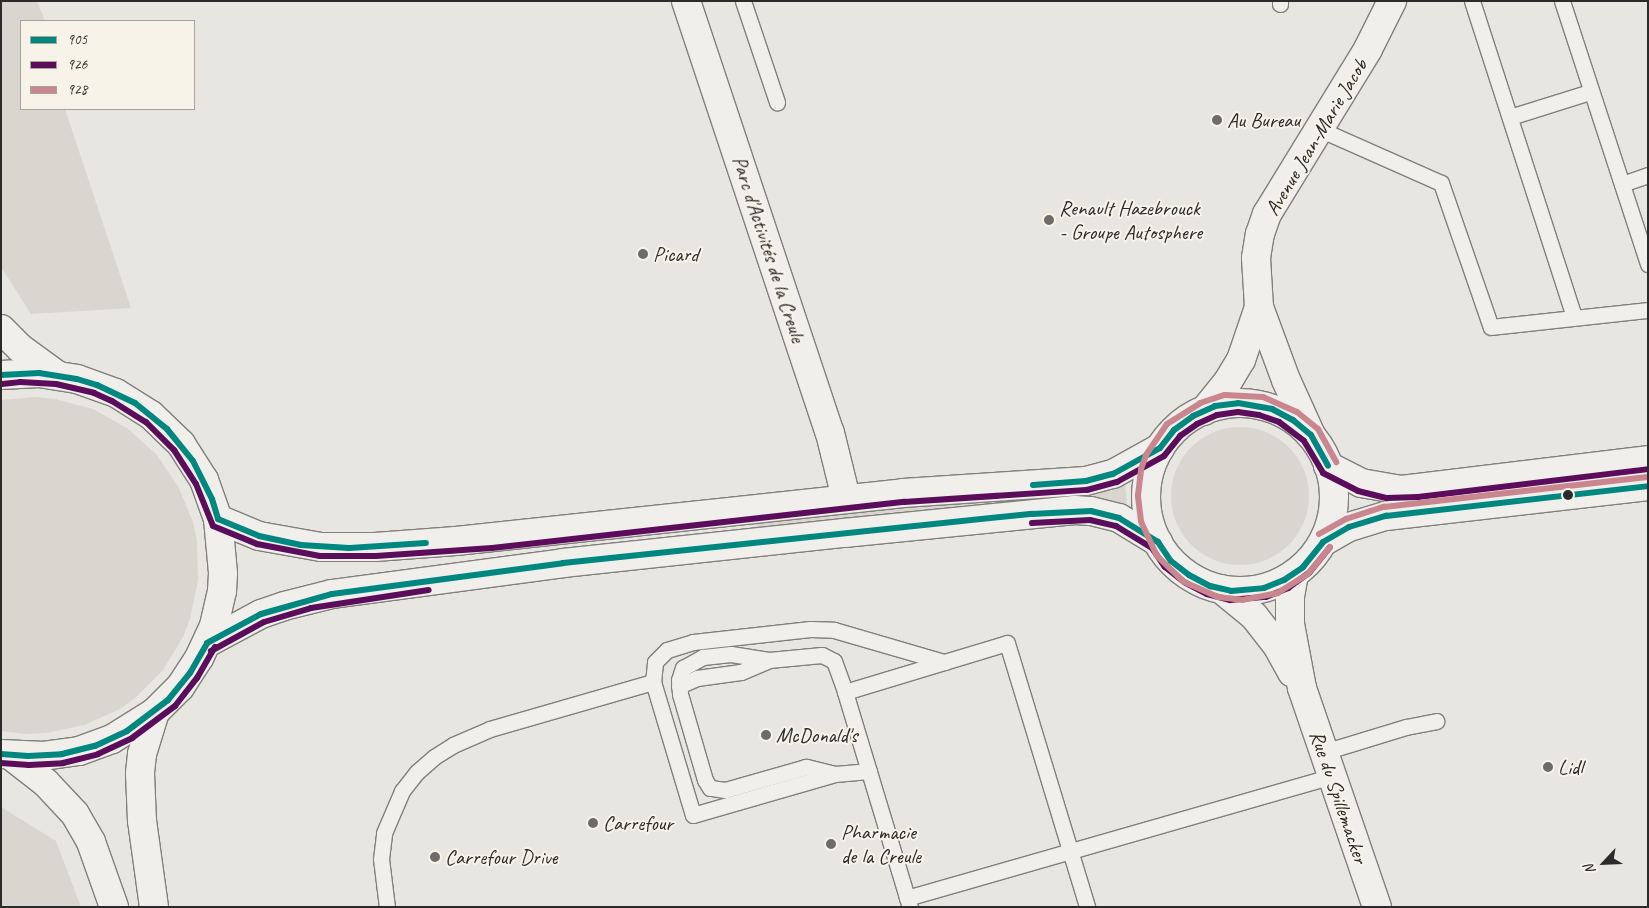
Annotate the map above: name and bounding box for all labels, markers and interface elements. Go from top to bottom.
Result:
legend [20,20,195,110]
text: 905 [67,30,87,49]
street label: Avenue Jean-Marie Jacob [1259,54,1373,220]
text: 926 [67,55,87,74]
text: 928 [67,80,87,99]
place label: Au Bureau [1227,107,1300,133]
marker: Au Bureau [1211,114,1223,126]
street label: Parc d'Activités de la Creule [727,152,811,346]
place label: Renault Hazebrouck - Groupe Autosphere [1059,195,1202,245]
marker: Renault Hazebrouck - Groupe Autosphere [1043,214,1055,226]
place label: Picard [653,241,699,267]
marker: Picard [637,248,649,260]
unlabelled marker [1563,490,1573,500]
place label: McDonald's [776,722,857,748]
street label: Rue du Spillemacker [1305,728,1373,866]
marker: McDonald's [760,729,772,741]
place label: Lidl [1558,754,1583,780]
marker: Lidl [1542,761,1554,773]
place label: Carrefour [603,810,673,836]
marker: Carrefour [587,817,599,829]
place label: Pharmacie de la Creule [841,819,921,869]
marker: Pharmacie de la Creule [825,838,837,850]
north arrow [1579,838,1629,888]
place label: Carrefour Drive [445,844,558,870]
marker: Carrefour Drive [429,851,441,863]
text: N [1580,862,1599,877]

